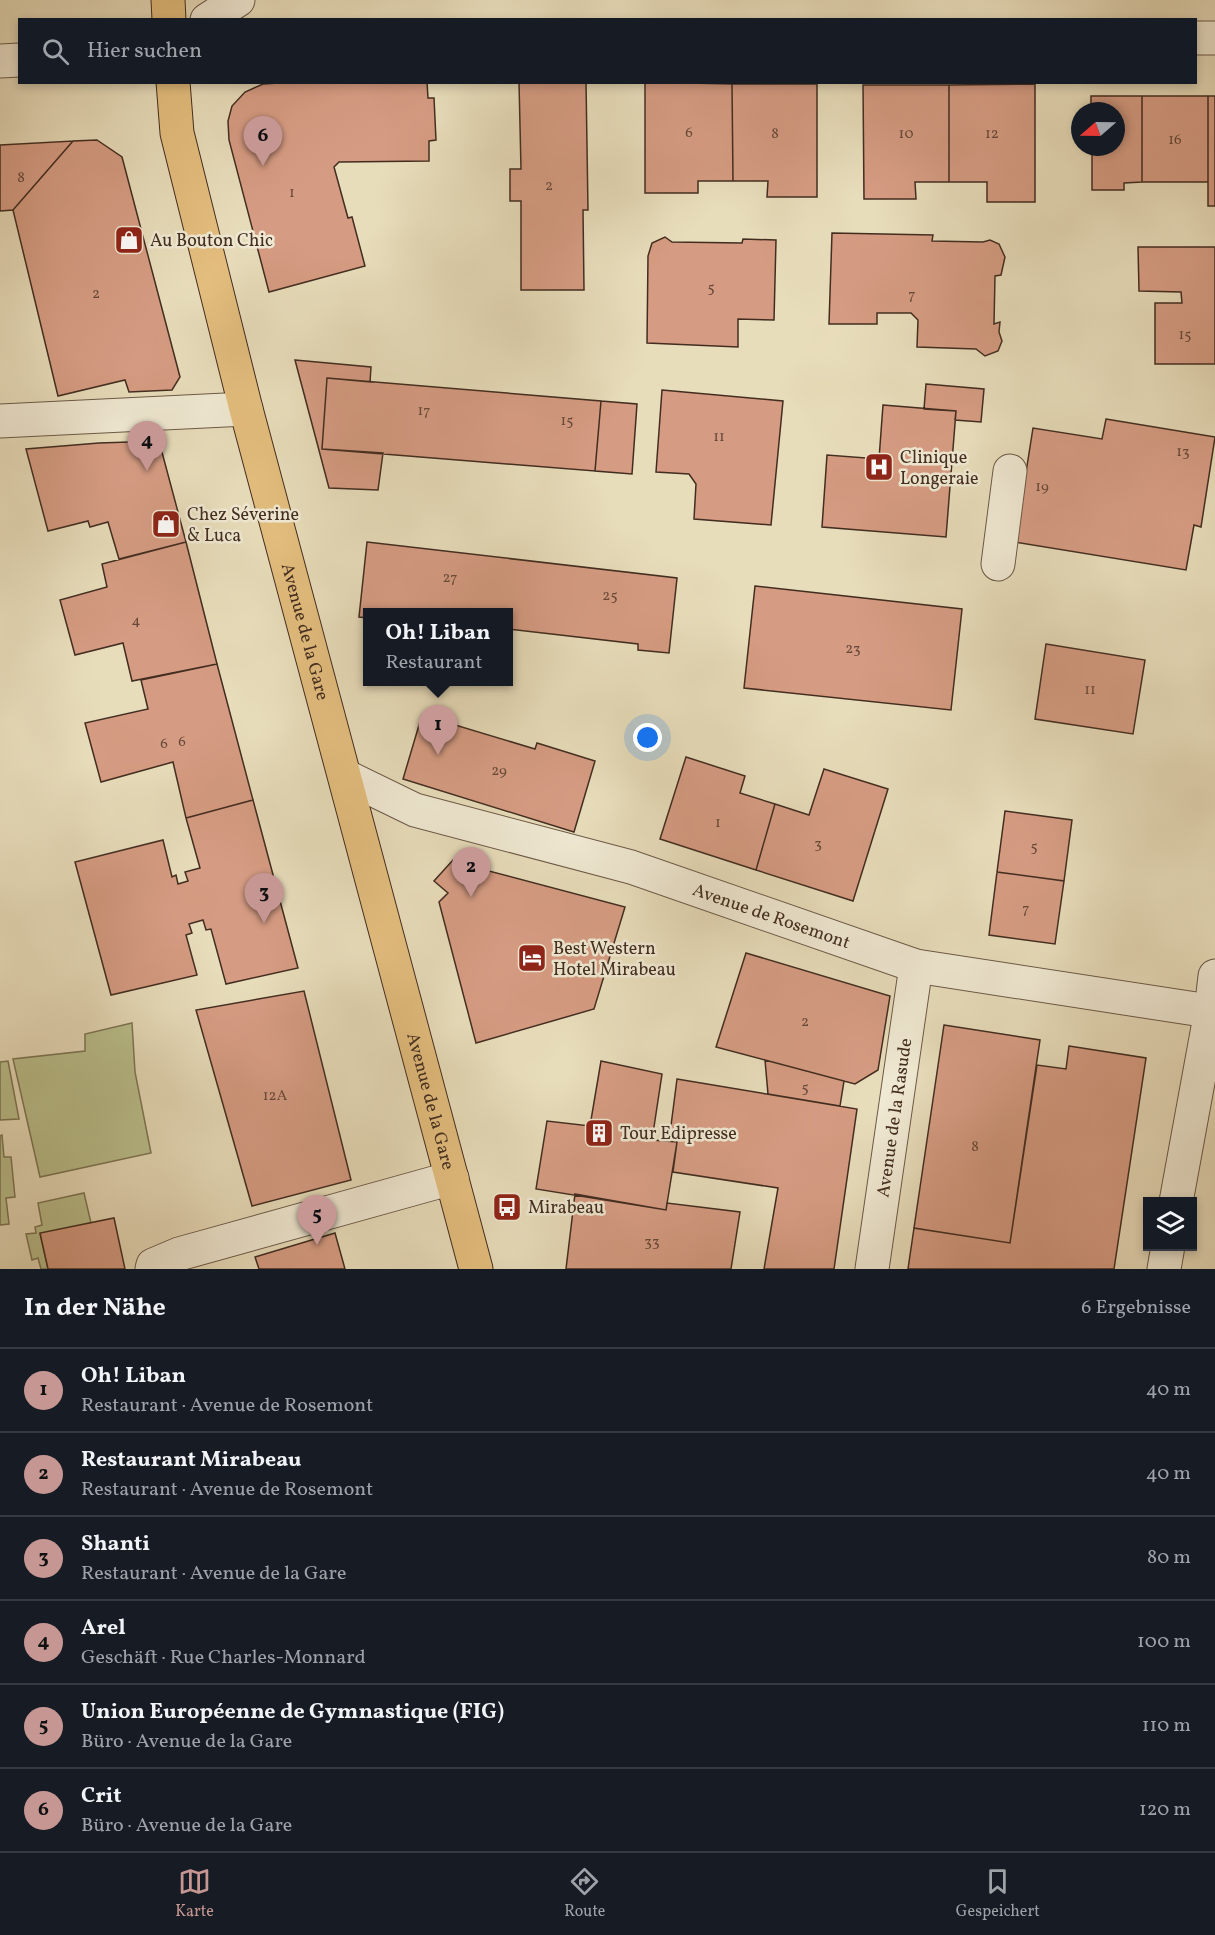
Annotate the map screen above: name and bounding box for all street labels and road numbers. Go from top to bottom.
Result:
street label: Avenue de la Gare [274,561,334,703]
street label: Avenue de Rosemont [689,878,853,956]
street label: Avenue de la Gare [399,1030,460,1173]
street label: Avenue de la Rasude [872,1037,919,1199]

